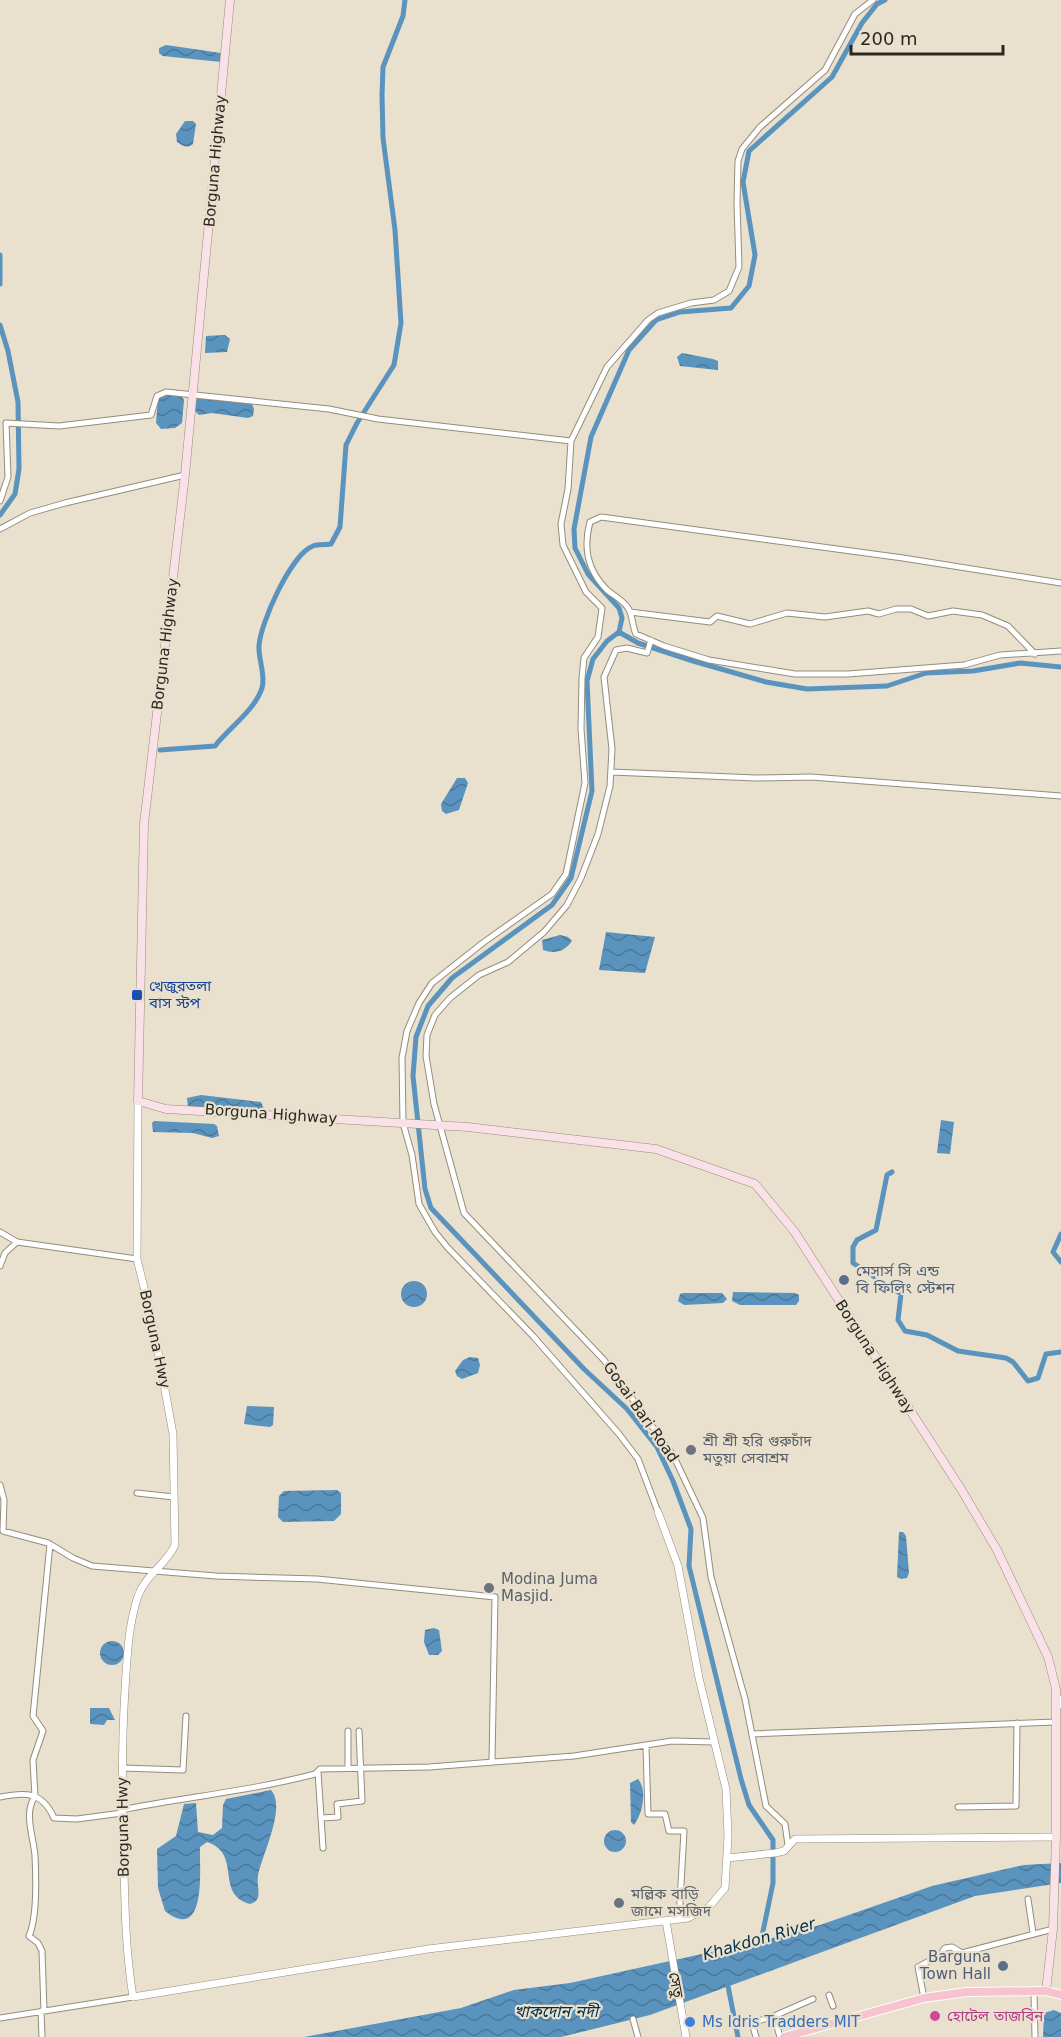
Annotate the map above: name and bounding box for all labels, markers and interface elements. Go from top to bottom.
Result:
scale bar [851,18,1002,56]
text: 200 m [860,28,918,49]
street label: Borguna Highway [200,94,230,228]
street label: Borguna Highway [148,577,182,711]
place label: খেজুরতলা বাস স্টপ [148,977,212,1012]
marker: খেজুরতলা বাস স্টপ [130,988,144,1002]
street label: Borguna Highway [204,1100,338,1128]
place label: মেসার্স সি এন্ড বি ফিলিং স্টেশন [855,1262,956,1297]
marker: মেসার্স সি এন্ড বি ফিলিং স্টেশন [837,1273,851,1287]
street label: Borguna Hwy [136,1288,174,1390]
street label: Borguna Highway [831,1296,919,1418]
street label: Gosai Bari Road [600,1358,682,1466]
place label: শ্রী শ্রী হরি গুরুচাঁদ মতুয়া সেবাশ্রম [702,1432,812,1467]
marker: শ্রী শ্রী হরি গুরুচাঁদ মতুয়া সেবাশ্রম [684,1443,698,1457]
place label: Modina Juma Masjid. [501,1570,598,1605]
marker: Modina Juma Masjid. [482,1581,496,1595]
street label: Borguna Hwy [113,1777,133,1877]
place label: মল্লিক বাড়ি জামে মসজিদ [630,1885,712,1920]
marker: মল্লিক বাড়ি জামে মসজিদ [612,1896,626,1910]
water label: Khakdon River [700,1913,819,1964]
place label: Barguna Town Hall [919,1948,991,1983]
marker: Barguna Town Hall [996,1959,1010,1973]
street label: সেতু [665,1971,687,1999]
water label: খাকদোন নদী [514,2002,601,2021]
place label: হোটেল তাজবিন [947,2007,1044,2025]
marker: হোটেল তাজবিন [928,2009,942,2023]
place label: Ms Idris Tradders MIT [702,2013,861,2031]
marker: Ms Idris Tradders MIT [683,2015,697,2029]

